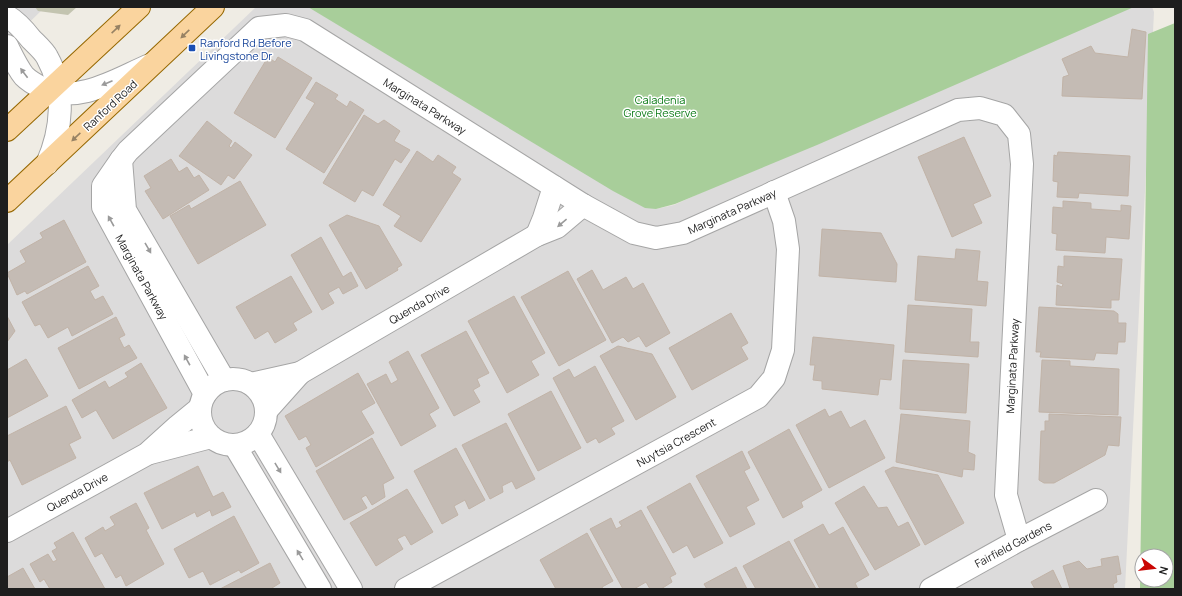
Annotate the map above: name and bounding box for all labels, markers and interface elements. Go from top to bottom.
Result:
one-way arrow [111,24,122,33]
one-way arrow [180,29,190,39]
place label: Ranford Rd Before Livingstone Dr [200,35,292,63]
marker: Ranford Rd Before Livingstone Dr [187,43,197,53]
one-way arrow [19,68,28,79]
street label: Marginata Parkway [381,74,469,138]
street label: Ranford Road [80,76,140,134]
one-way arrow [100,81,112,87]
park label: Caladenia Grove Reserve [623,92,697,120]
one-way arrow [71,132,81,142]
street label: Marginata Parkway [685,185,779,237]
one-way arrow [108,215,114,227]
one-way arrow [556,219,567,228]
street label: Marginata Parkway [112,232,172,322]
one-way arrow [144,242,151,254]
street label: Quenda Drive [386,280,453,327]
street label: Marginata Parkway [1002,318,1022,414]
one-way arrow [183,354,190,366]
street label: Nuytsia Crescent [634,414,718,470]
one-way arrow [275,462,282,474]
street label: Quenda Drive [44,469,111,515]
street label: Fairfield Gardens [972,517,1054,571]
north arrow [1134,548,1174,588]
one-way arrow [297,549,304,561]
text: N [1156,565,1172,577]

